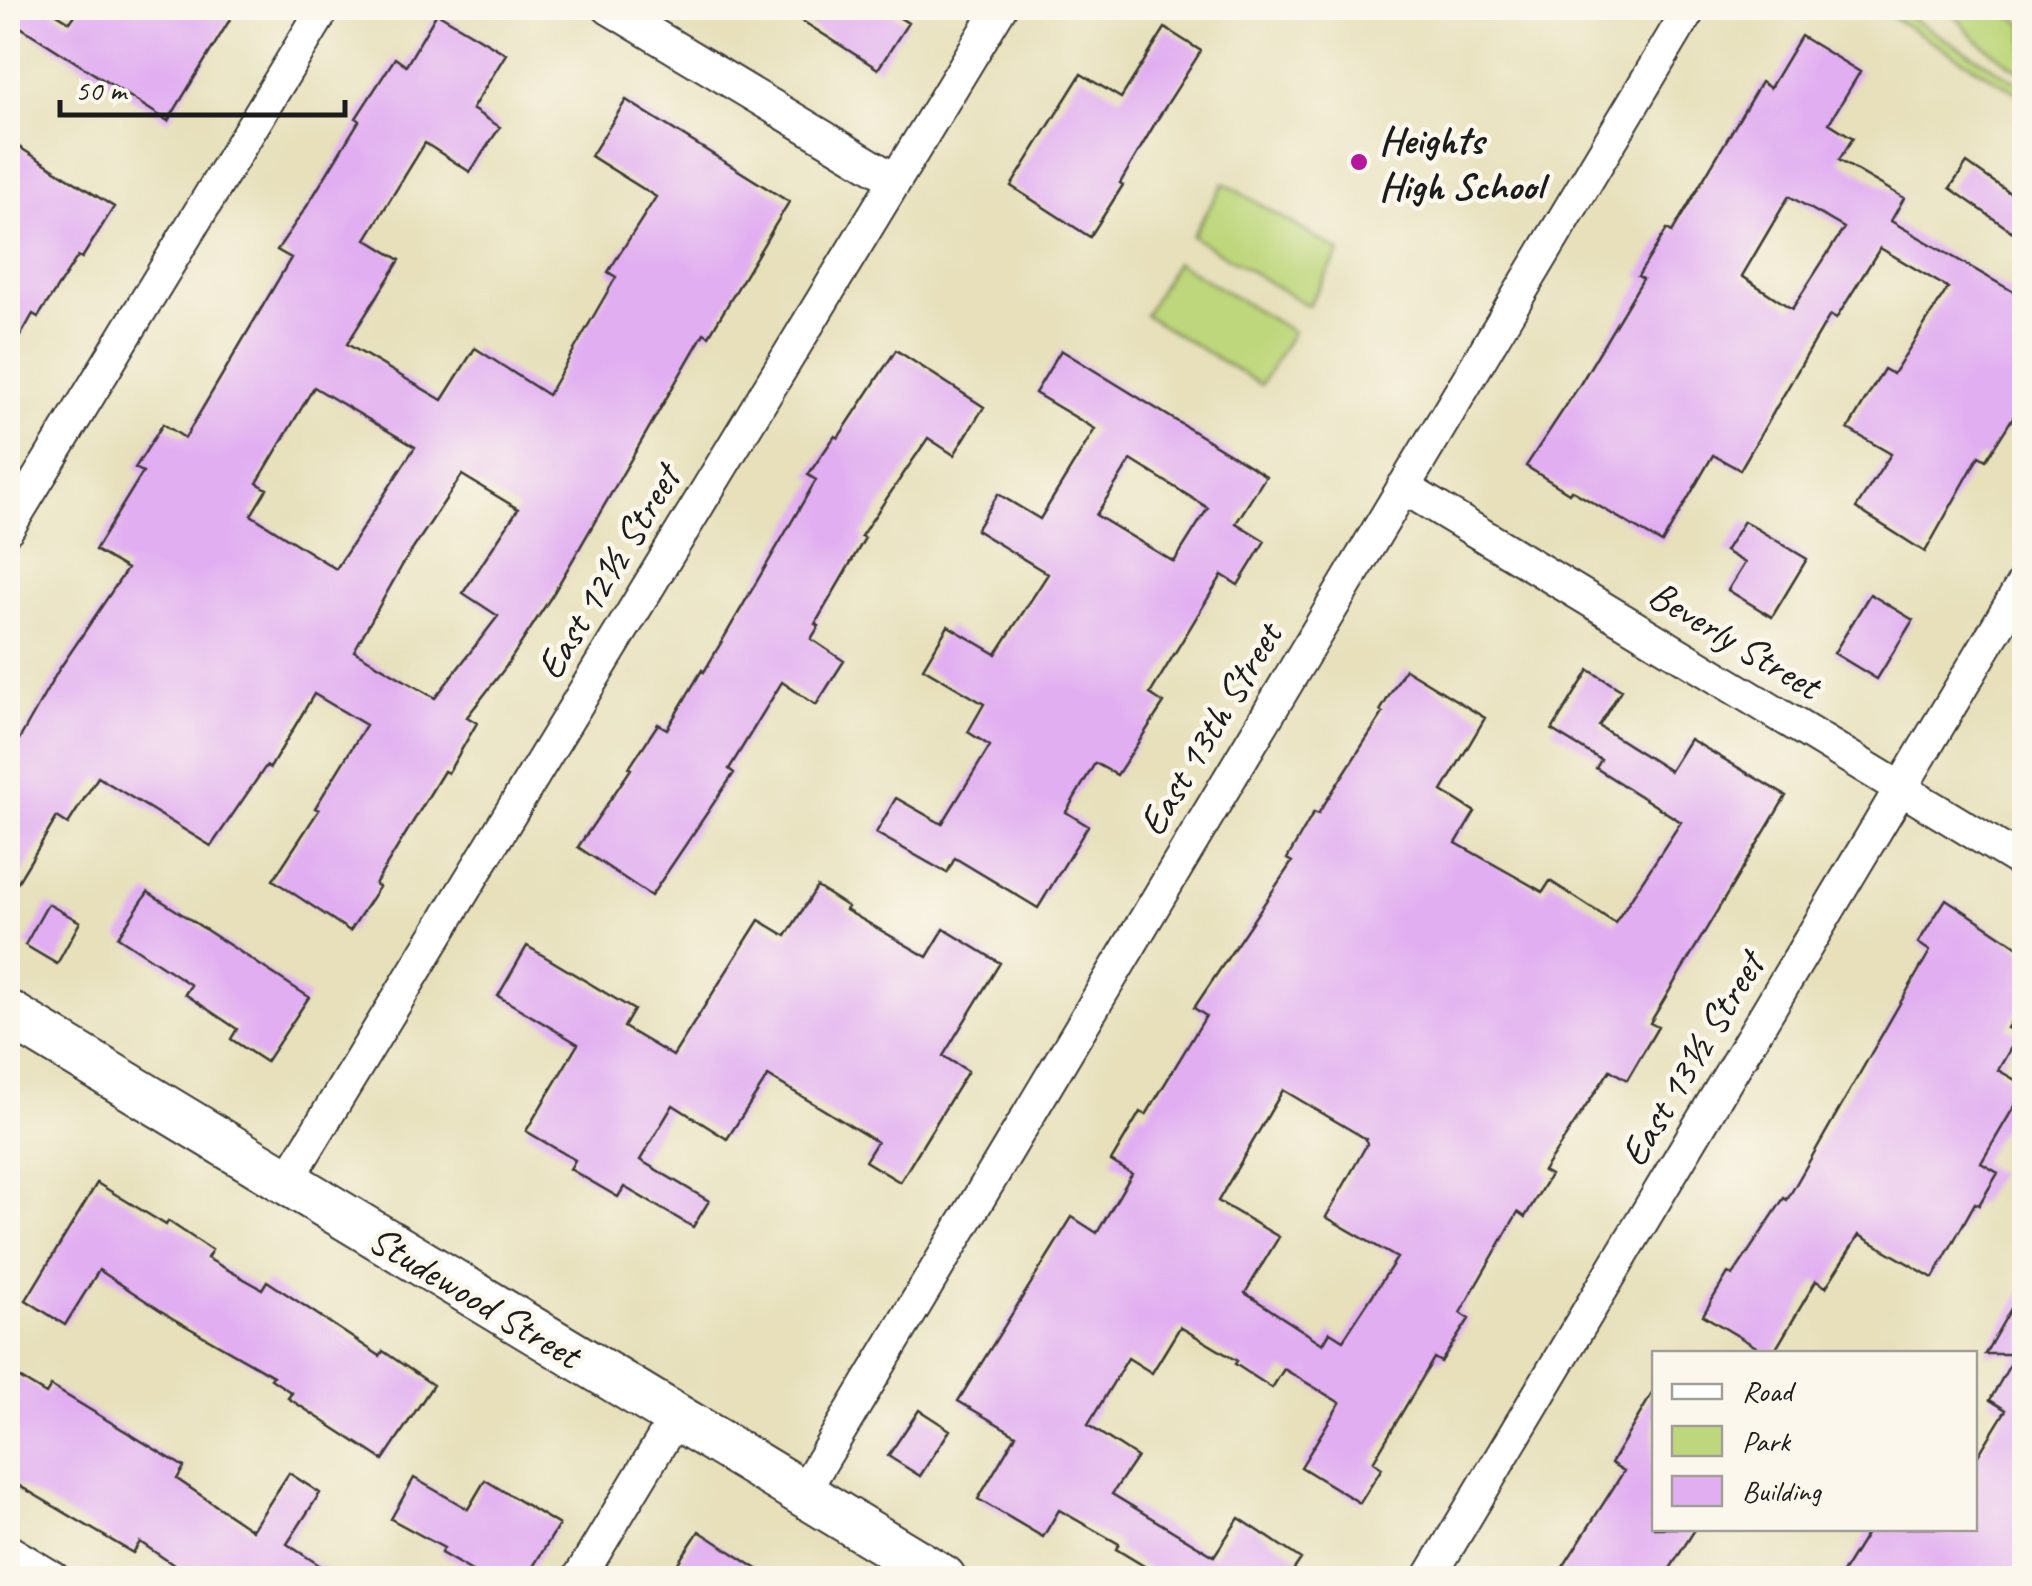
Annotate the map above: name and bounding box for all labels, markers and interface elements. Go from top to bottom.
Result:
scale bar [60,55,345,117]
text: 50 m [75,71,128,109]
place label: Heights High School [1379,115,1550,211]
marker: Heights High School [1348,151,1370,173]
street label: East 12½ Street [525,452,694,688]
street label: Beverly Street [1640,569,1832,712]
street label: East 13th Street [1127,611,1295,845]
street label: East 13½ Street [1609,939,1778,1175]
street label: Studewood Street [360,1214,592,1381]
legend [1652,1351,1977,1531]
text: Road [1742,1372,1796,1410]
text: Park [1742,1422,1792,1460]
text: Building [1742,1472,1822,1510]

